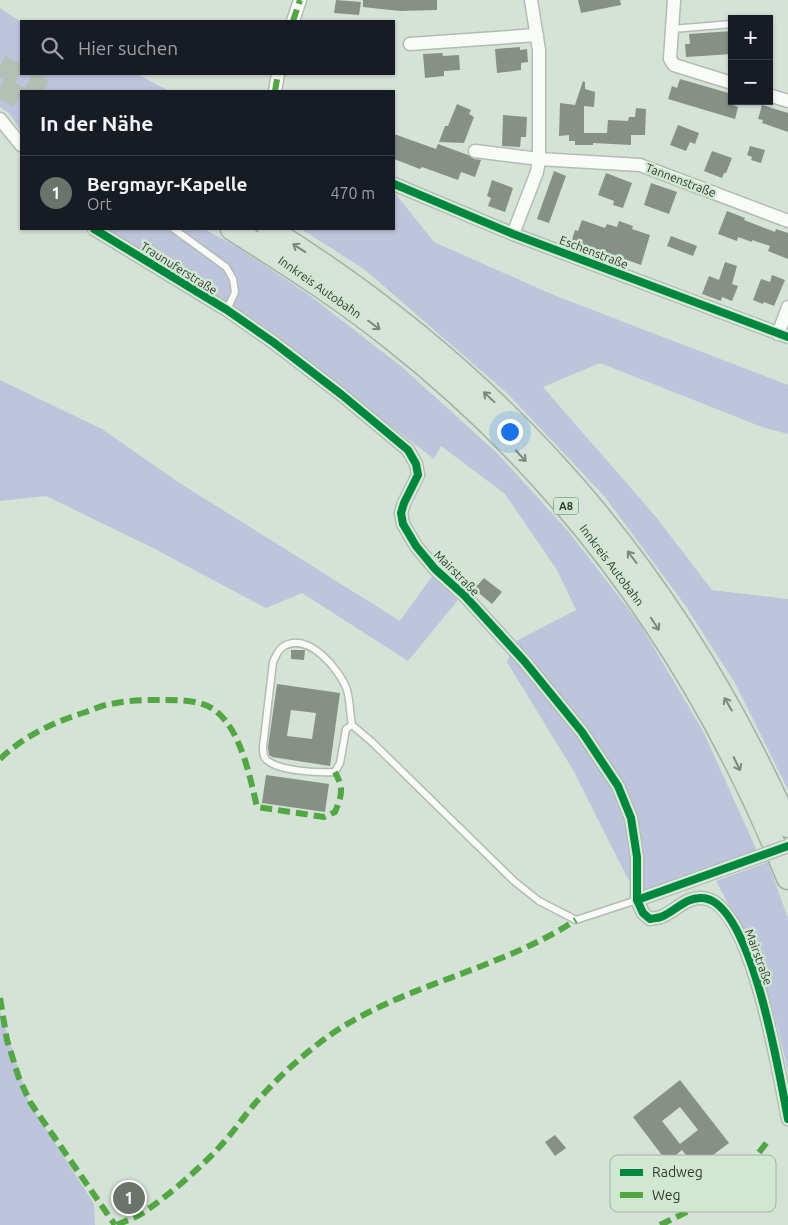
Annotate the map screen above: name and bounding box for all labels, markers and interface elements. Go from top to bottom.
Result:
map controls [728,15,773,105]
button: + [728,15,773,60]
search box [20,20,395,75]
icon: search [38,34,66,62]
text: Hier suchen [78,37,178,59]
button: − [728,60,773,105]
text: In der Nähe [40,111,153,135]
street label: Tannenstraße [644,161,718,199]
text: Bergmayr-Kapelle [87,173,248,195]
text: 1 [51,184,61,202]
text: 470 m [330,184,375,202]
text: Ort [87,195,112,213]
street label: Eschenstraße [558,233,630,271]
street label: Traunuferstraße [138,239,220,297]
one-way arrow [292,243,306,253]
street label: Innkreis Autobahn [276,254,364,320]
one-way arrow [367,320,381,330]
one-way arrow [483,391,495,403]
your location [497,419,523,445]
one-way arrow [515,450,527,463]
road number: A8 [554,498,578,514]
street label: Innkreis Autobahn [577,522,647,608]
street label: Mairstraße [432,548,482,598]
one-way arrow [627,550,637,564]
one-way arrow [651,616,661,630]
one-way arrow [722,697,732,711]
one-way arrow [733,756,743,771]
street label: Mairstraße [743,927,775,987]
legend [610,1155,776,1212]
text: Radweg [652,1164,703,1180]
pin: 1 [113,1179,145,1217]
text: Weg [652,1187,681,1203]

